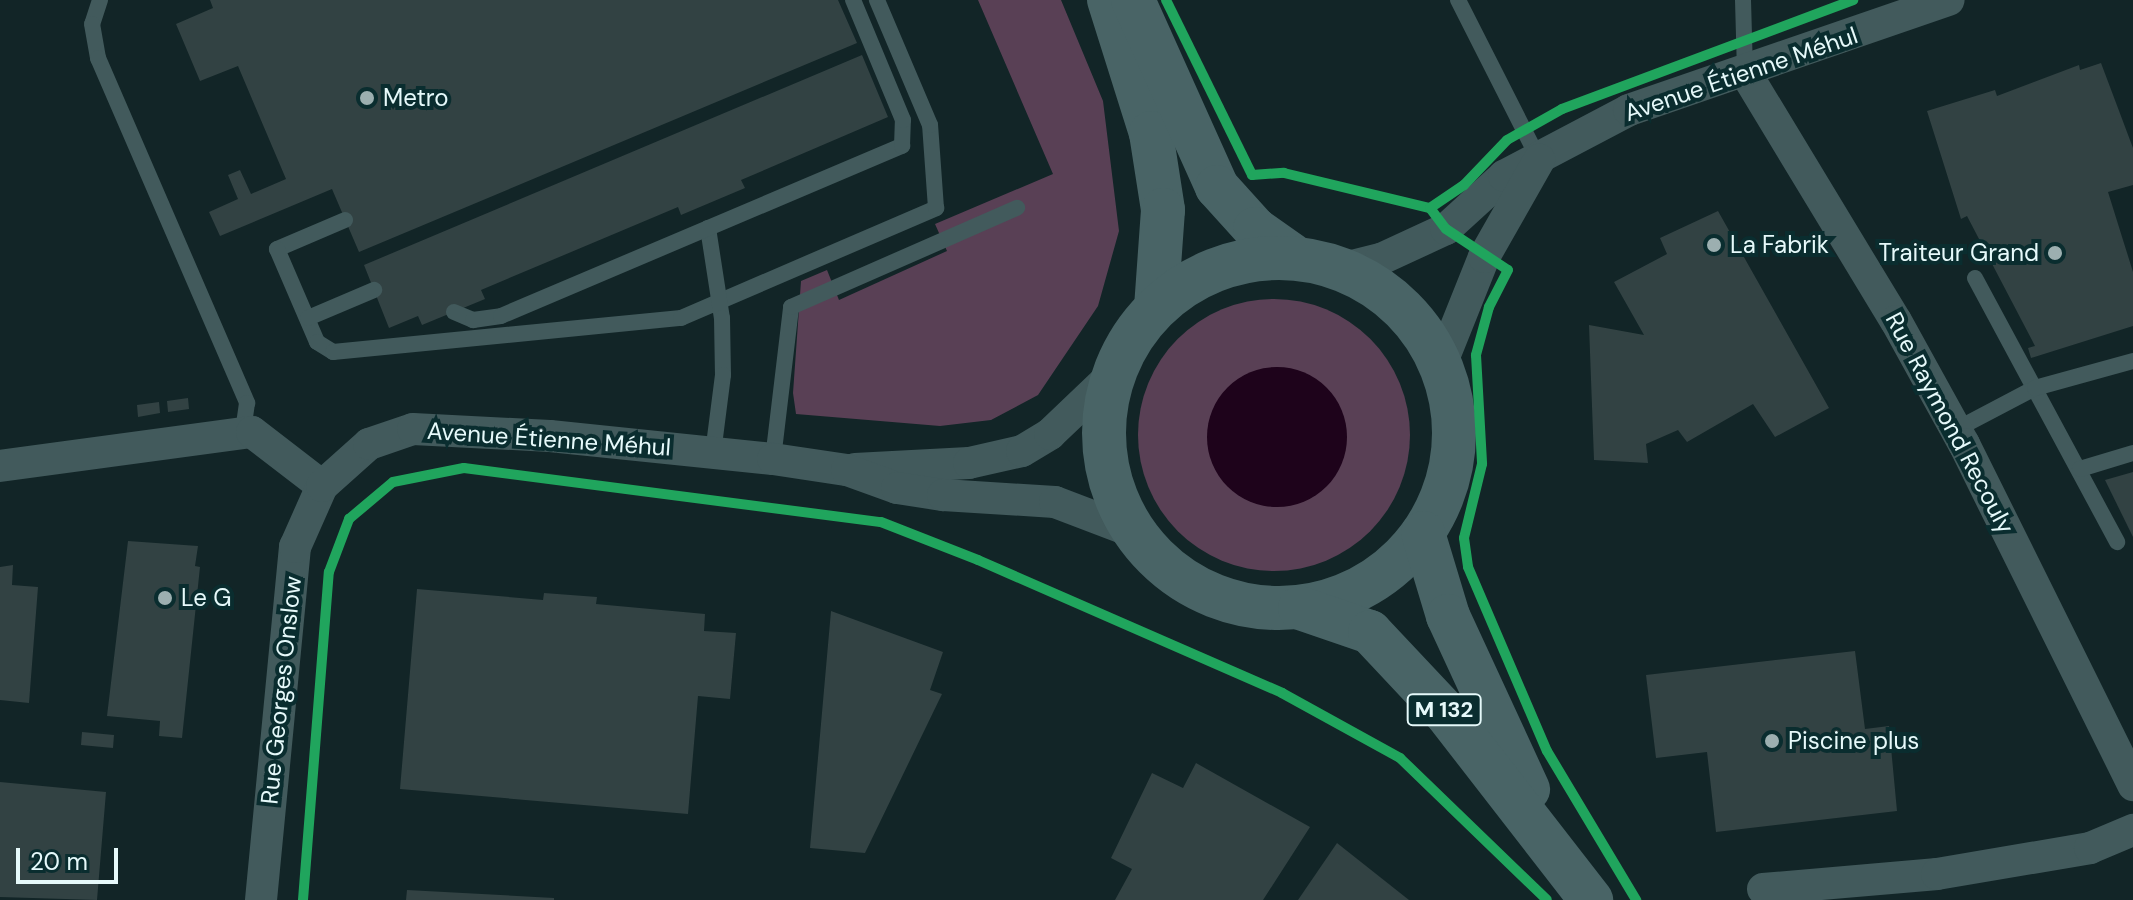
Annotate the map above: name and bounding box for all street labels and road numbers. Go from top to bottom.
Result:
street label: Avenue Étienne Méhul [1621,21,1861,127]
street label: Rue Raymond Recouly [1879,307,2021,539]
street label: Avenue Étienne Méhul [426,416,672,462]
street label: Rue Georges Onslow [255,574,307,806]
road number: M 132 [1406,692,1482,728]

